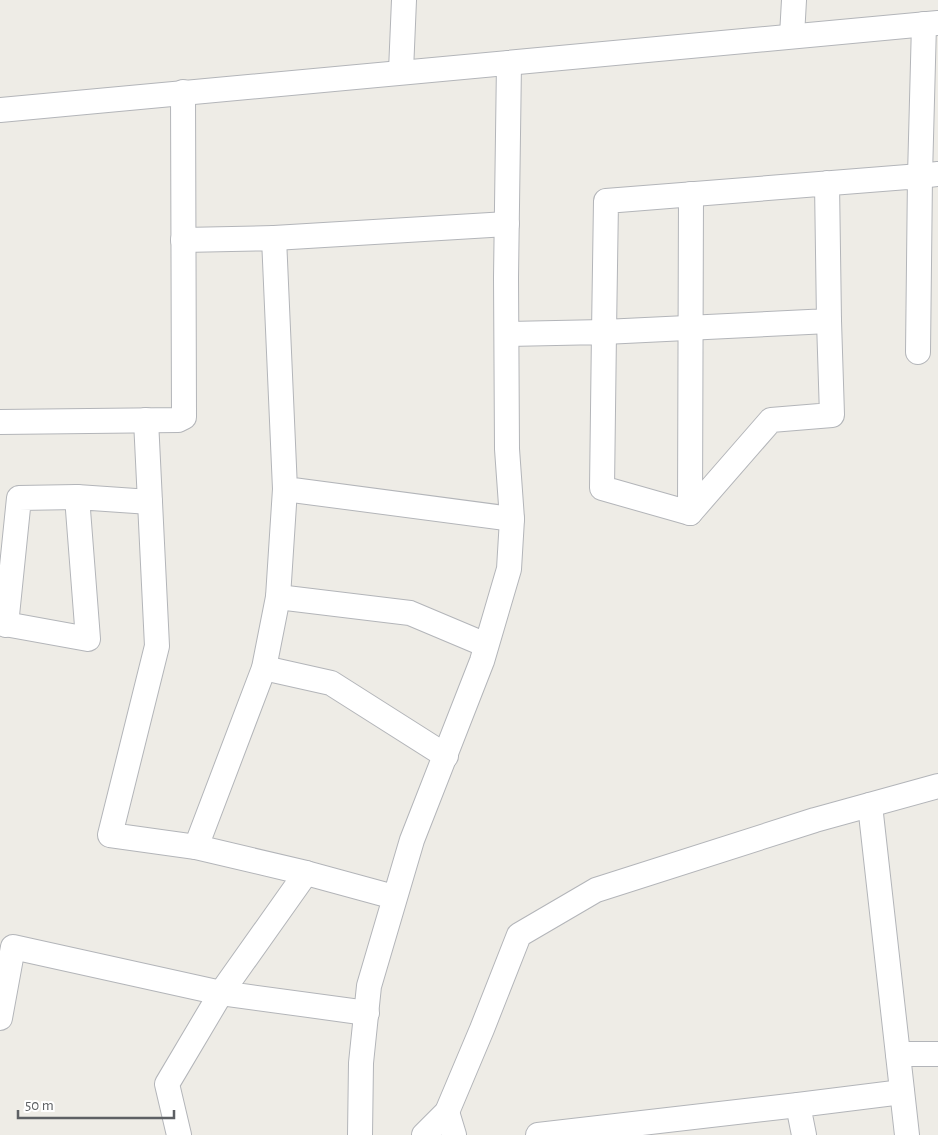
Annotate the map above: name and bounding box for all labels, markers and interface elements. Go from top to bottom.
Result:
scale bar [18,1088,174,1120]
text: 50 m [25,1098,54,1113]

